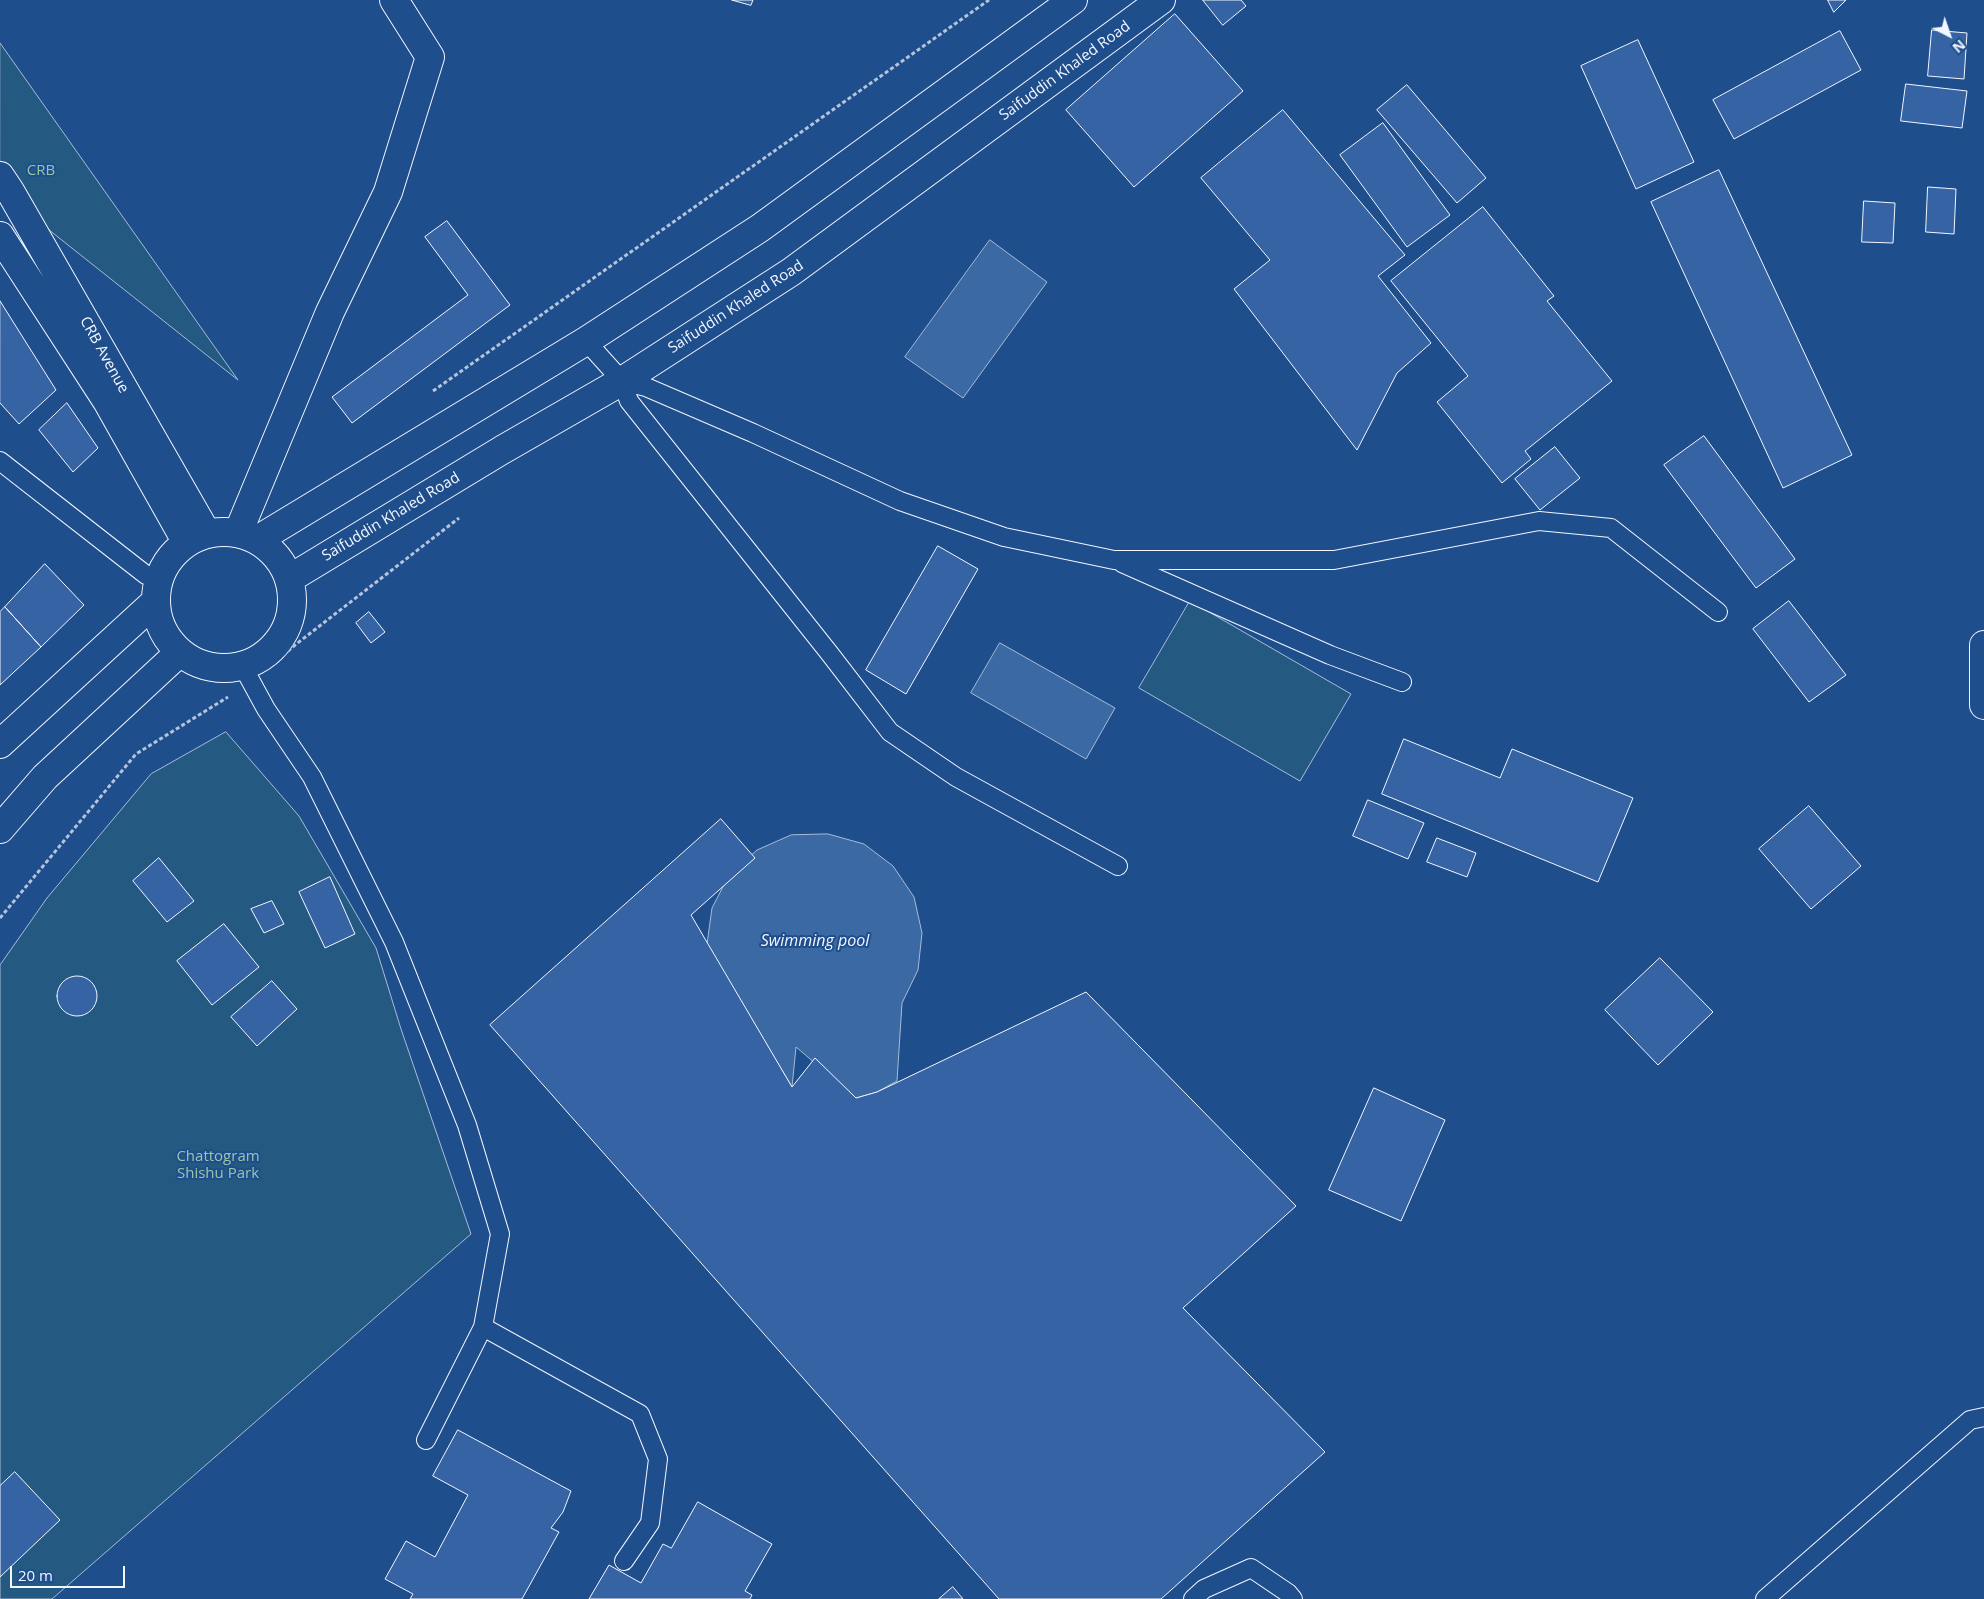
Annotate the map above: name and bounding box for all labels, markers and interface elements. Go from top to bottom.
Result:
north arrow [1924,10,1974,60]
street label: Saifuddin Khaled Road [996,17,1134,125]
text: N [1949,36,1970,58]
park label: CRB [27,162,55,180]
street label: Saifuddin Khaled Road [665,257,807,357]
street label: CRB Avenue [76,314,132,396]
street label: Saifuddin Khaled Road [319,469,463,565]
water label: Swimming pool [761,931,869,951]
park label: Chattogram Shishu Park [176,1148,260,1183]
scale bar [12,1556,128,1588]
text: 20 m [18,1565,53,1585]

